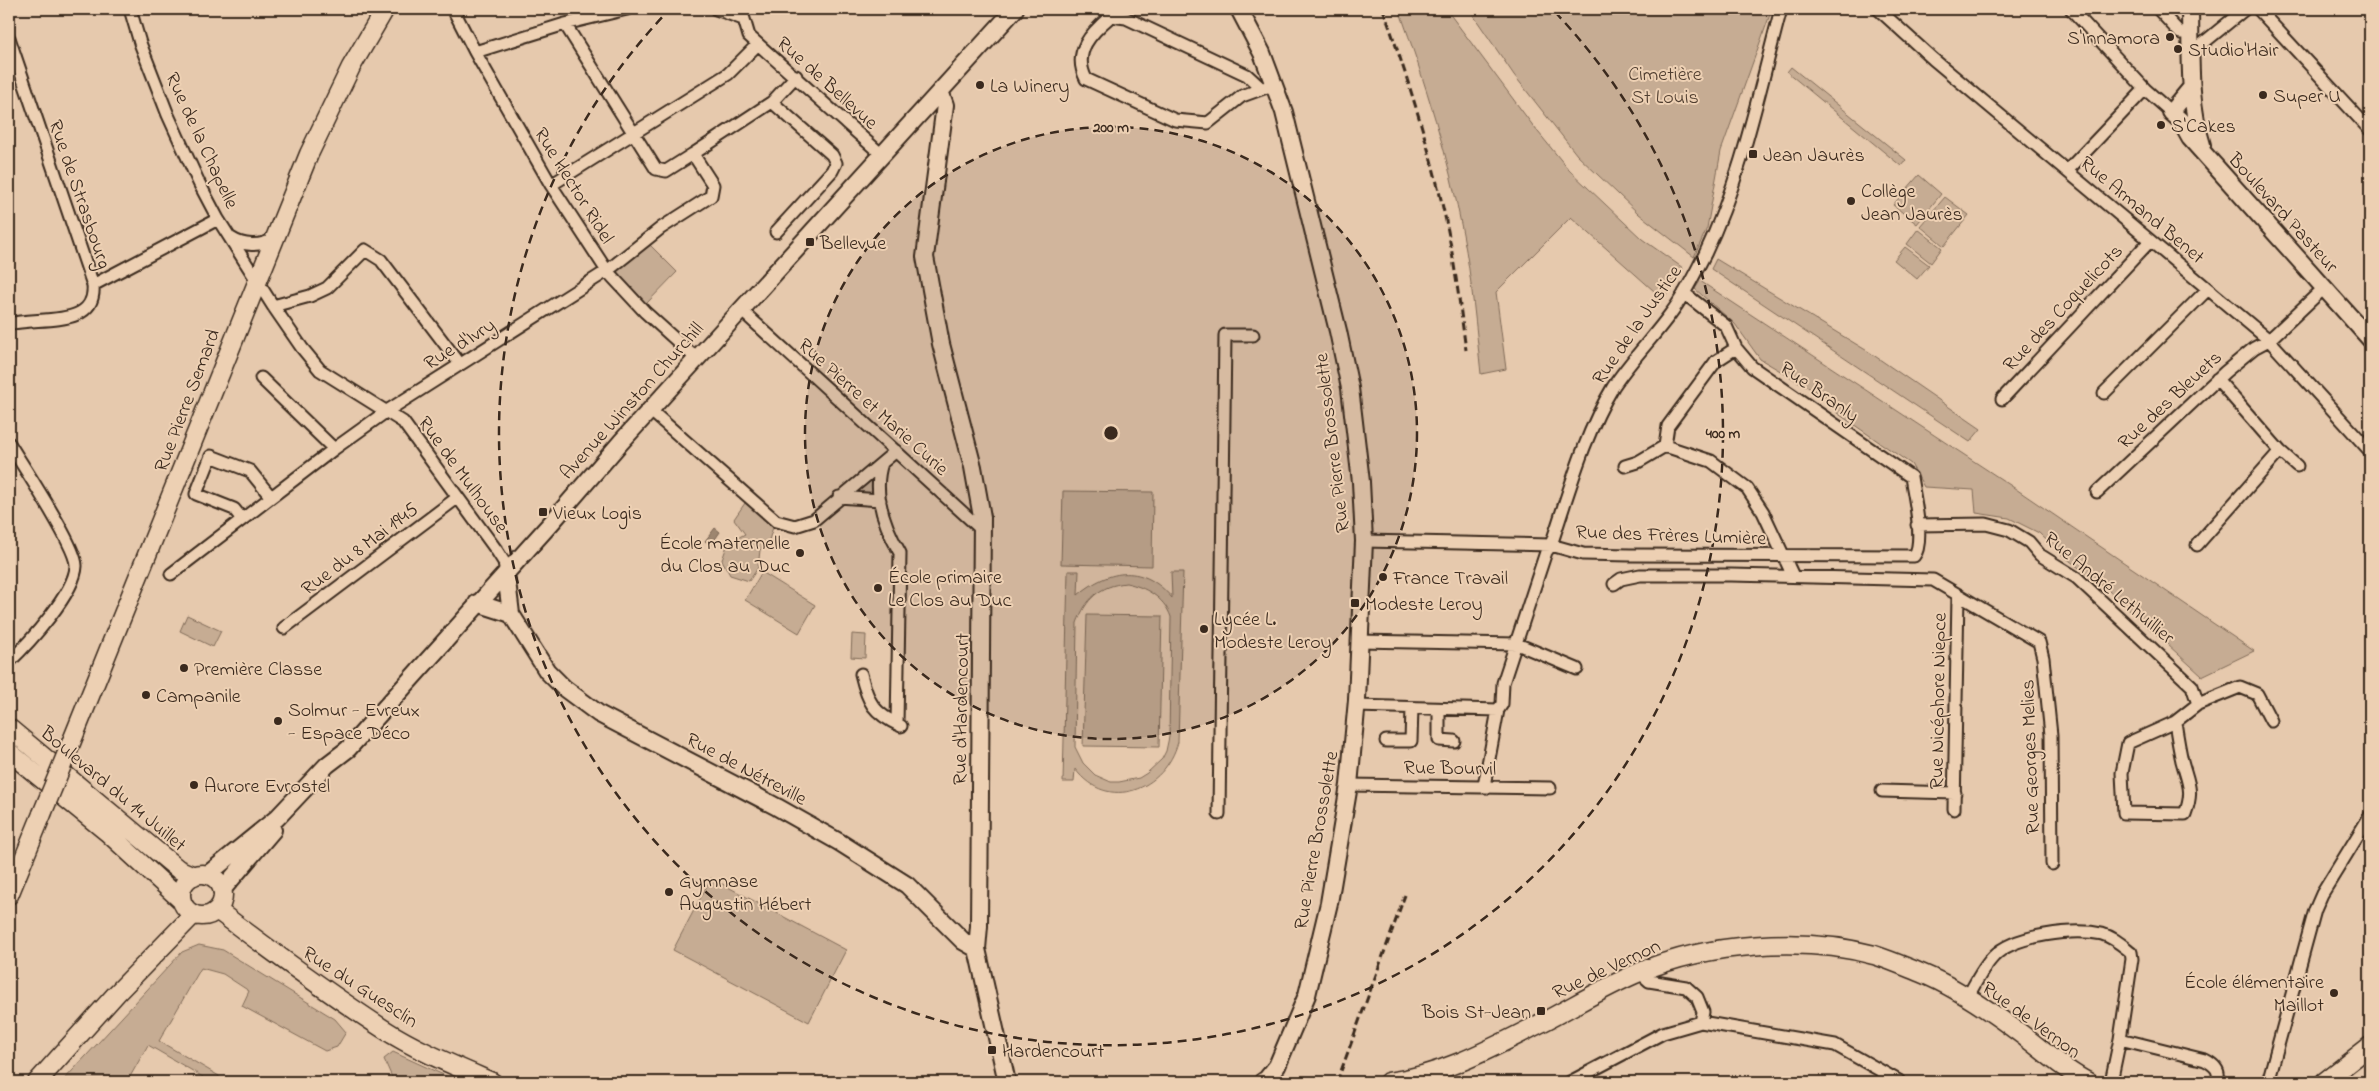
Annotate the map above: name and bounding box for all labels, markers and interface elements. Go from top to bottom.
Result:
place label: S'Innamora [2067,25,2160,54]
street label: Rue de Bellevue [769,30,884,137]
marker: S'Innamora [2164,31,2176,43]
place label: Studio'Hair [2188,37,2279,66]
marker: Studio'Hair [2172,43,2184,55]
park label: Cimetière St Louis [1628,61,1702,113]
street label: Rue de la Chapelle [156,68,245,214]
place label: La Winery [990,73,1069,102]
marker: La Winery [974,79,986,91]
place label: Super U [2273,83,2341,112]
marker: Super U [2257,89,2269,101]
place label: S'Cakes [2171,113,2236,142]
street label: Rue de Strasbourg [39,116,118,274]
text: 200 m [1092,117,1129,139]
marker: S'Cakes [2155,119,2167,131]
street label: Rue Hector Ridel [526,122,620,250]
place label: Jean Jaurès [1763,142,1865,171]
street label: Boulevard Pasteur [2219,146,2345,281]
marker: Jean Jaurès [1747,148,1759,160]
street label: Rue Armand Benet [2073,150,2210,272]
place label: Collège Jean Jaurès [1861,178,1963,230]
marker: Collège Jean Jaurès [1845,195,1857,207]
place label: Bellevue [819,230,886,259]
marker: Bellevue [804,236,816,248]
street label: Rue des Coquelicots [1997,238,2131,379]
street label: Rue de la Justice [1586,260,1690,391]
street label: Rue d'Ivry [419,312,502,378]
street label: Avenue Winston Churchill [554,316,712,487]
street label: Rue Pierre Semard [148,325,229,477]
street label: Rue Pierre et Marie Curie [790,332,954,484]
street label: Rue des Bleuets [2112,345,2229,457]
street label: Rue Pierre Brossolette [1308,351,1359,534]
street label: Rue Branly [1773,355,1864,431]
street label: Rue de Mulhouse [409,411,515,540]
text: 400 m [1705,423,1741,445]
centre of rings [1102,424,1120,442]
street label: Rue du 8 Mai 1945 [296,496,425,604]
place label: Vieux Logis [552,500,642,530]
marker: Vieux Logis [537,506,549,518]
street label: Rue des Frères Lumière [1575,519,1767,554]
street label: Rue André Lethuillier [2037,525,2181,653]
place label: École maternelle du Clos au Duc [659,530,790,582]
marker: École maternelle du Clos au Duc [794,547,806,559]
place label: École primaire Le Clos au Duc [888,564,1012,616]
place label: France Travail [1392,565,1508,594]
marker: France Travail [1377,571,1389,583]
marker: École primaire Le Clos au Duc [872,582,884,594]
place label: Modeste Leroy [1365,591,1483,620]
marker: Modeste Leroy [1349,597,1361,609]
place label: Lycée L. Modeste Leroy [1214,606,1332,658]
street label: Rue Nicéphore Niepce [1923,613,1956,790]
marker: Lycée L. Modeste Leroy [1198,623,1210,635]
street label: Rue d'Hardencourt [947,633,978,785]
place label: Première Classe [194,656,322,685]
marker: Première Classe [178,662,190,674]
street label: Rue Georges Melies [2014,679,2050,835]
place label: Campanile [156,683,241,712]
marker: Campanile [140,689,152,701]
place label: Solmur - Evreux - Espace Déco [288,697,420,749]
marker: Solmur - Evreux - Espace Déco [272,715,284,727]
street label: Boulevard du 14 Juillet [32,719,192,860]
street label: Rue de Nétreville [680,726,811,814]
street label: Rue Pierre Brossolette [1287,749,1347,932]
street label: Rue Bourvil [1403,754,1496,785]
place label: Aurore Evrostel [204,773,330,802]
marker: Aurore Evrostel [188,779,200,791]
place label: Gymnase Augustin Hébert [679,868,812,921]
marker: Gymnase Augustin Hébert [663,886,675,898]
street label: Rue de Vernon [1548,932,1666,1008]
street label: Rue du Guesclin [296,940,423,1036]
place label: École élémentaire Maillot [2184,969,2324,1021]
street label: Rue de Vernon [1975,975,2086,1067]
marker: École élémentaire Maillot [2328,987,2340,999]
place label: Bois St-Jean [1421,999,1531,1028]
marker: Bois St-Jean [1535,1005,1547,1017]
place label: Hardencourt [1002,1038,1105,1067]
marker: Hardencourt [986,1044,998,1056]

